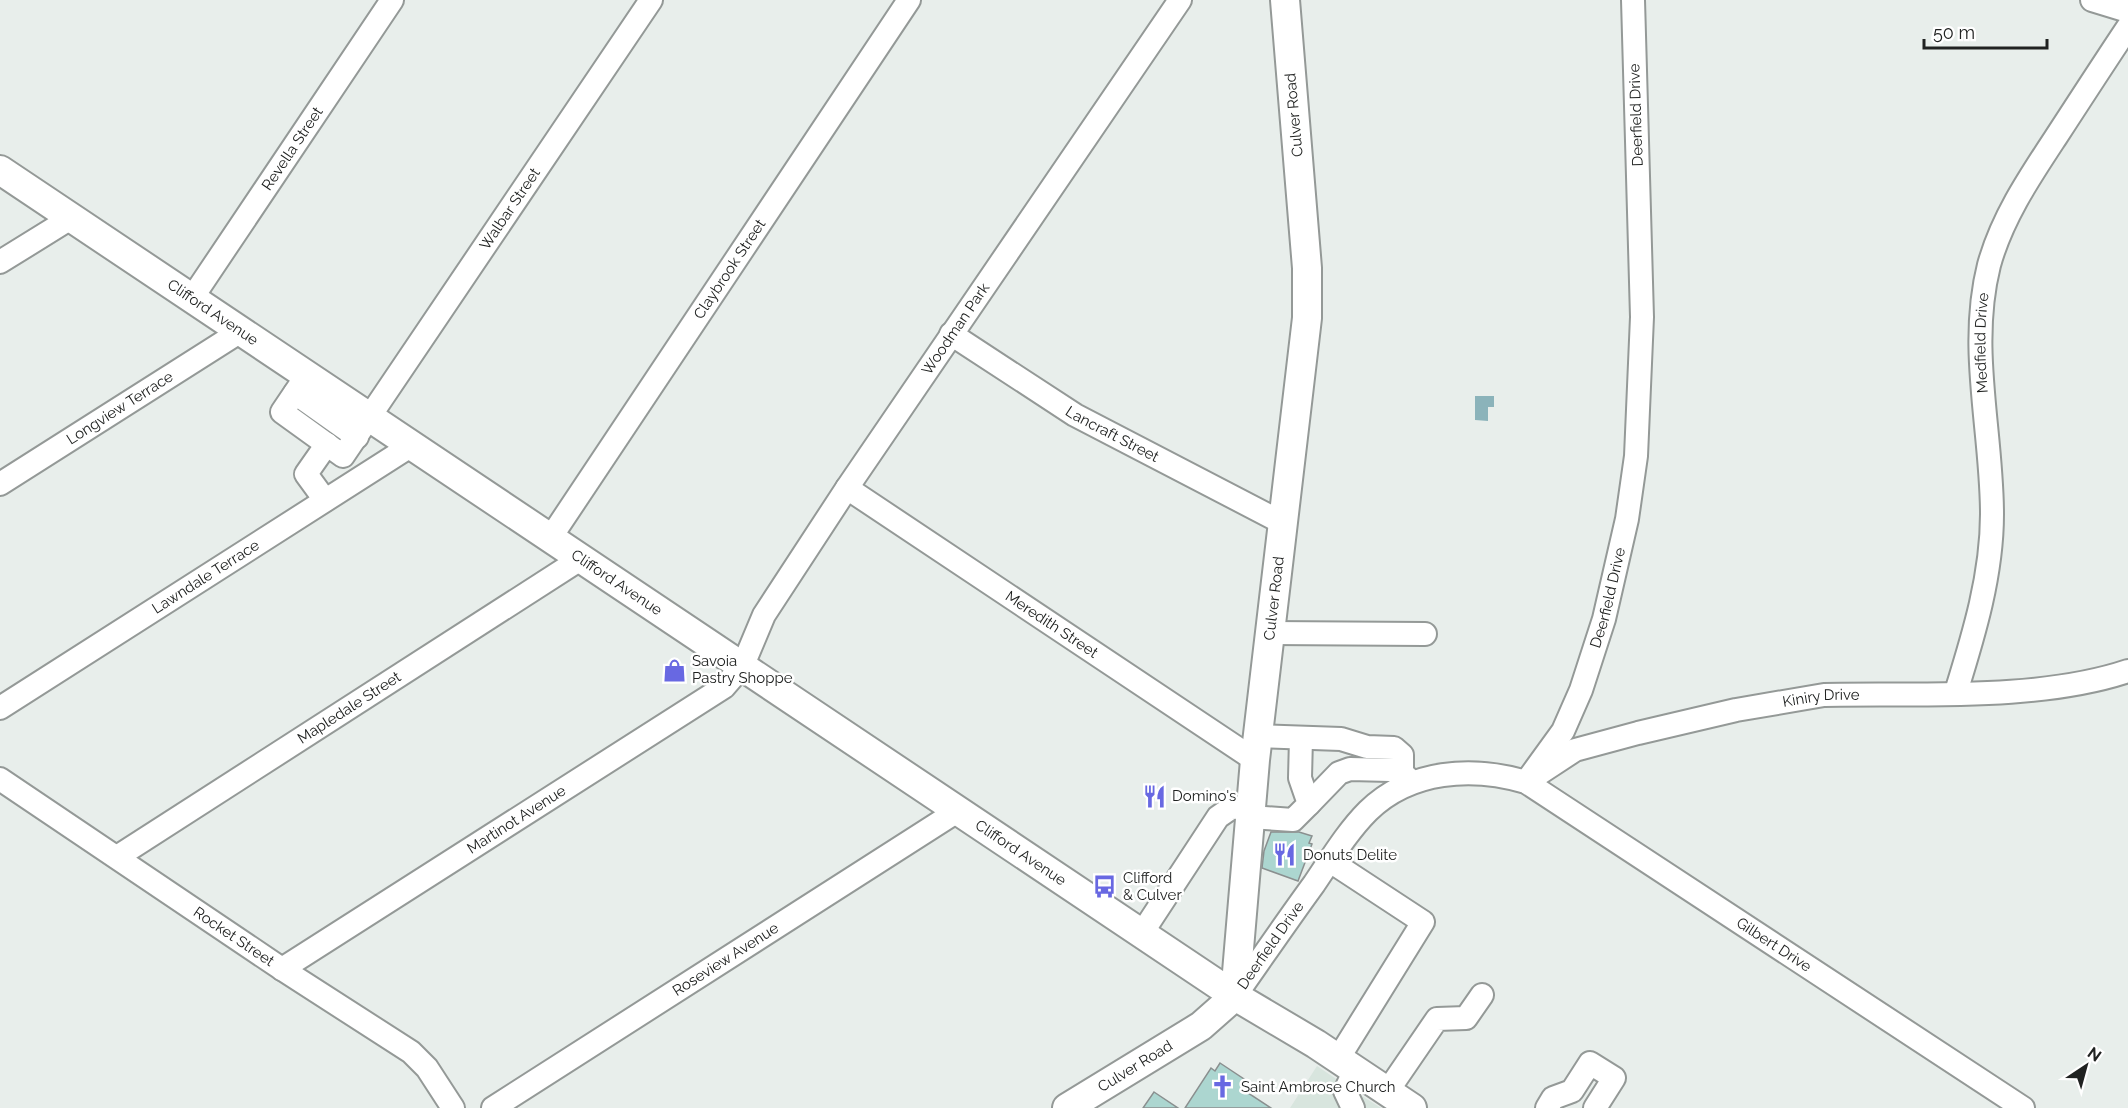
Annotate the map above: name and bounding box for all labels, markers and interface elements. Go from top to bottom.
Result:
scale bar [1924,12,2047,50]
text: 50 m [1933,22,1975,43]
street label: Deerfield Drive [1625,63,1647,167]
street label: Culver Road [1281,72,1307,158]
street label: Revella Street [258,103,327,194]
street label: Walbar Street [476,165,544,253]
street label: Claybrook Street [690,216,769,322]
street label: Clifford Avenue [164,275,262,349]
street label: Woodman Park [918,279,993,378]
street label: Medfield Drive [1971,291,1993,394]
street label: Longview Terrace [63,367,177,448]
street label: Lancraft Street [1062,402,1162,466]
street label: Lawndale Terrace [149,536,263,618]
street label: Clifford Avenue [568,546,666,619]
street label: Deerfield Drive [1586,546,1629,650]
street label: Culver Road [1260,555,1288,641]
street label: Meredith Street [1002,587,1101,662]
place label: Savoia Pastry Shoppe [692,652,793,687]
shop icon: Savoia Pastry Shoppe [661,657,687,683]
street label: Mapledale Street [294,668,404,748]
street label: Kiniry Drive [1781,686,1860,711]
street label: Martinot Avenue [464,781,569,858]
restaurant icon: Domino's [1141,783,1167,809]
place label: Domino's [1172,787,1236,805]
street label: Clifford Avenue [972,816,1070,890]
restaurant icon: Donuts Delite [1272,842,1298,868]
place label: Donuts Delite [1303,846,1397,864]
place label: Clifford & Culver [1123,869,1182,904]
bus stop icon: Clifford & Culver [1092,874,1118,900]
street label: Deerfield Drive [1234,898,1308,993]
street label: Rocket Street [190,903,278,970]
street label: Gilbert Drive [1733,913,1815,976]
street label: Roseview Avenue [669,919,782,1000]
north arrow [2056,1036,2116,1096]
street label: Culver Road [1095,1037,1176,1096]
text: N [2084,1043,2105,1066]
church icon: Saint Ambrose Church [1210,1074,1236,1100]
place label: Saint Ambrose Church [1241,1078,1396,1096]

